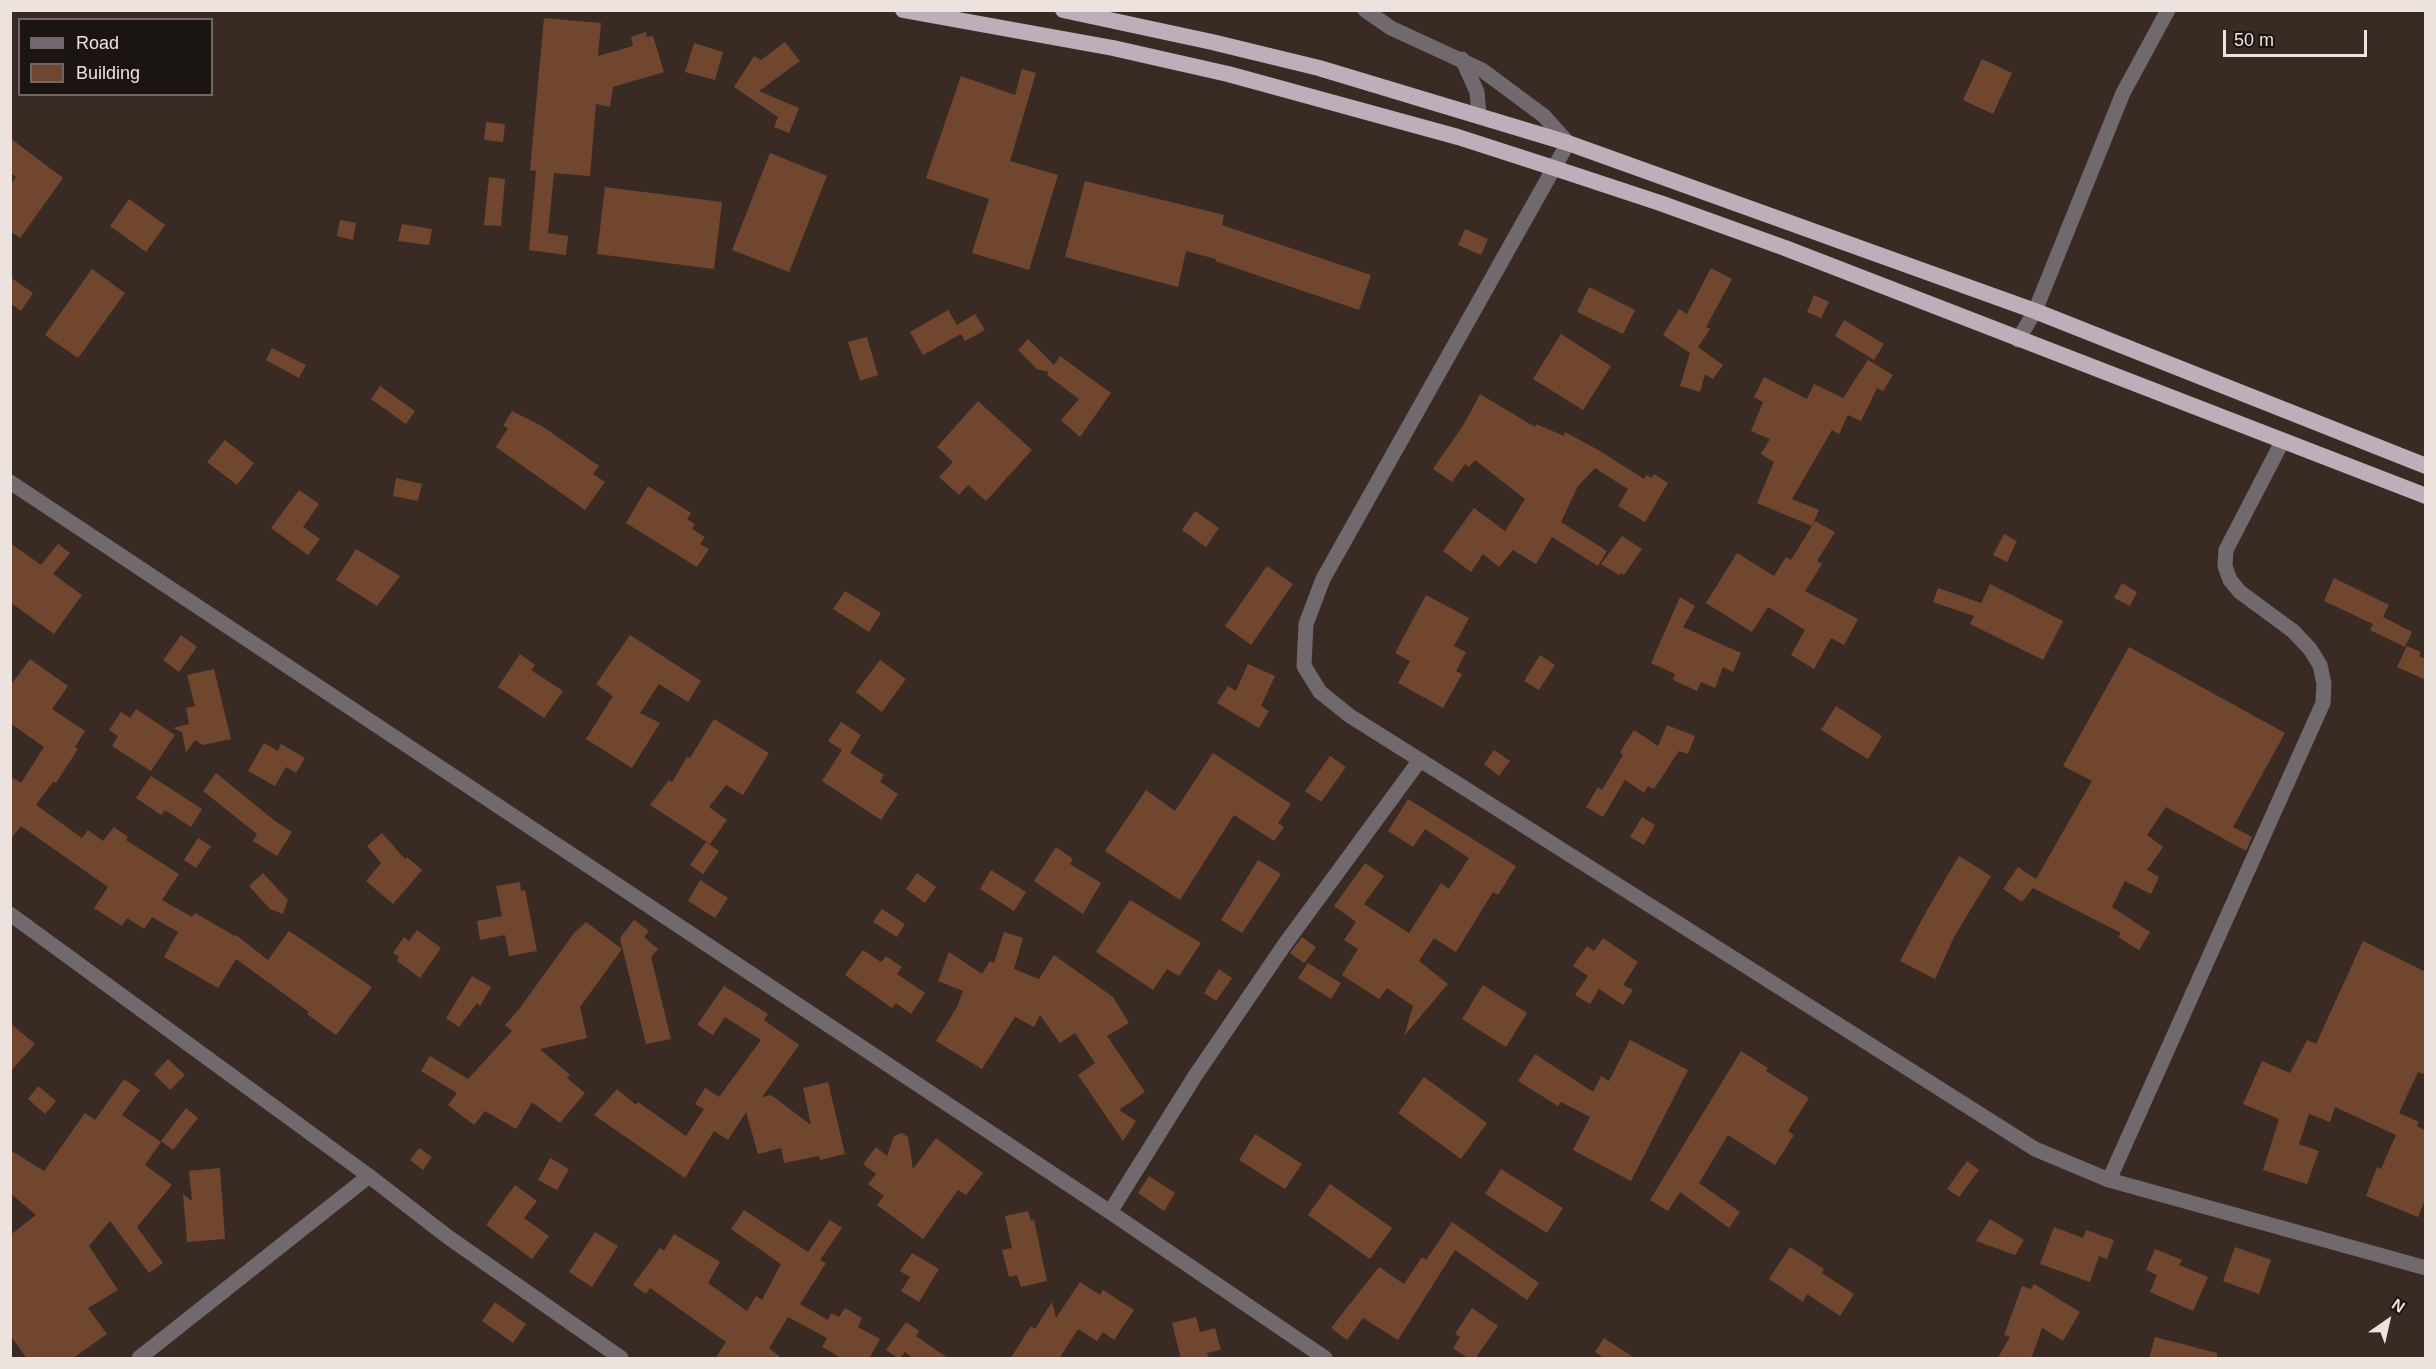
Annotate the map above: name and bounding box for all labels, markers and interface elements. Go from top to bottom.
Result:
legend [18,18,213,96]
scale bar [2226,18,2370,56]
text: 50 m [2234,30,2274,50]
text: Road [76,33,119,53]
text: Building [76,63,140,83]
north arrow [2358,1291,2418,1351]
text: N [2389,1295,2408,1316]

